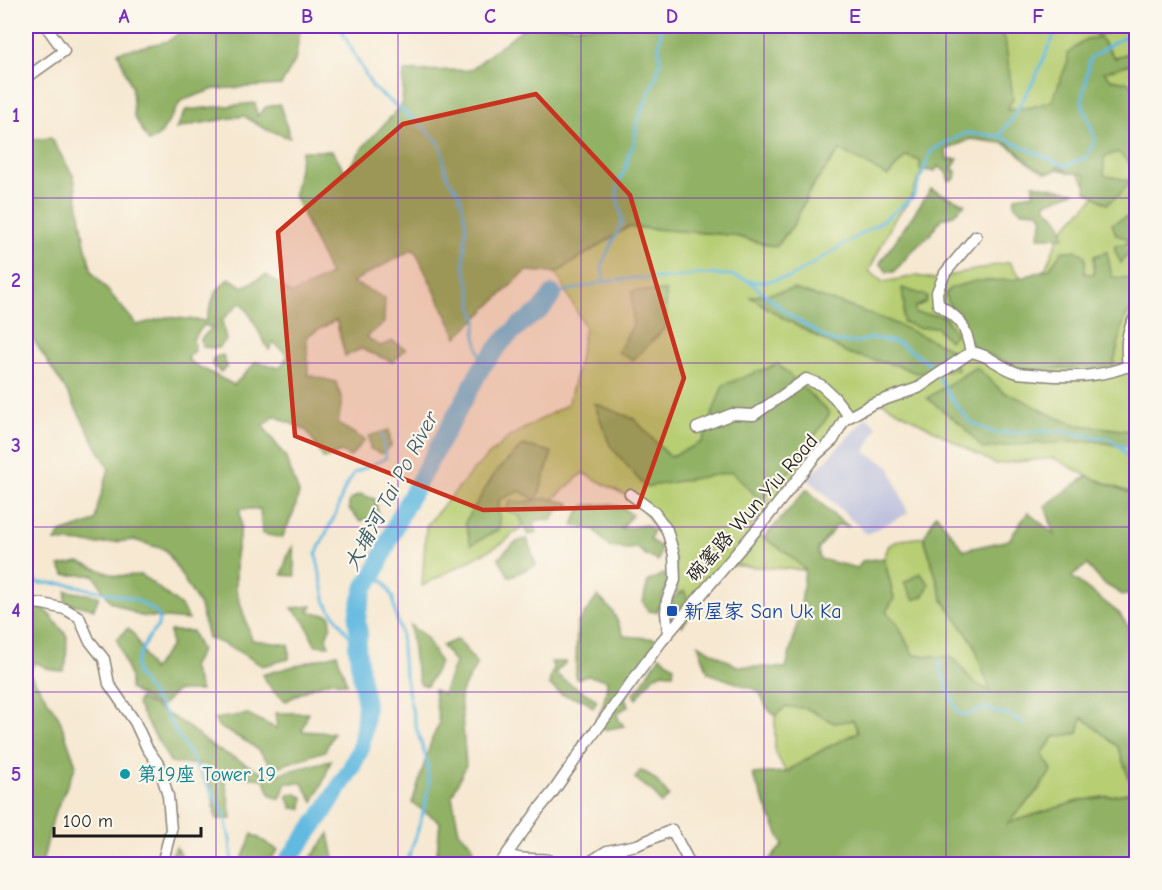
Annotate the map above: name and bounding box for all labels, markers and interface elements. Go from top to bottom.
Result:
text: A [118,5,130,28]
text: B [301,5,313,28]
text: C [484,5,496,28]
text: D [666,5,678,28]
text: E [849,5,861,28]
text: F [1032,5,1044,28]
text: 1 [12,104,20,127]
text: 2 [11,269,21,292]
water label: 大埔河 Tai Po River [339,406,444,575]
street label: 碗窰路 Wun Yiu Road [681,429,823,587]
text: 3 [11,434,21,457]
text: 4 [11,599,21,622]
place label: 新屋家 San Uk Ka [684,600,841,623]
marker: 新屋家 San Uk Ka [665,604,679,618]
text: 5 [11,763,21,786]
place label: 第19座 Tower 19 [137,763,276,786]
marker: 第19座 Tower 19 [118,767,132,781]
scale bar [54,800,201,838]
text: 100 m [63,811,113,832]

